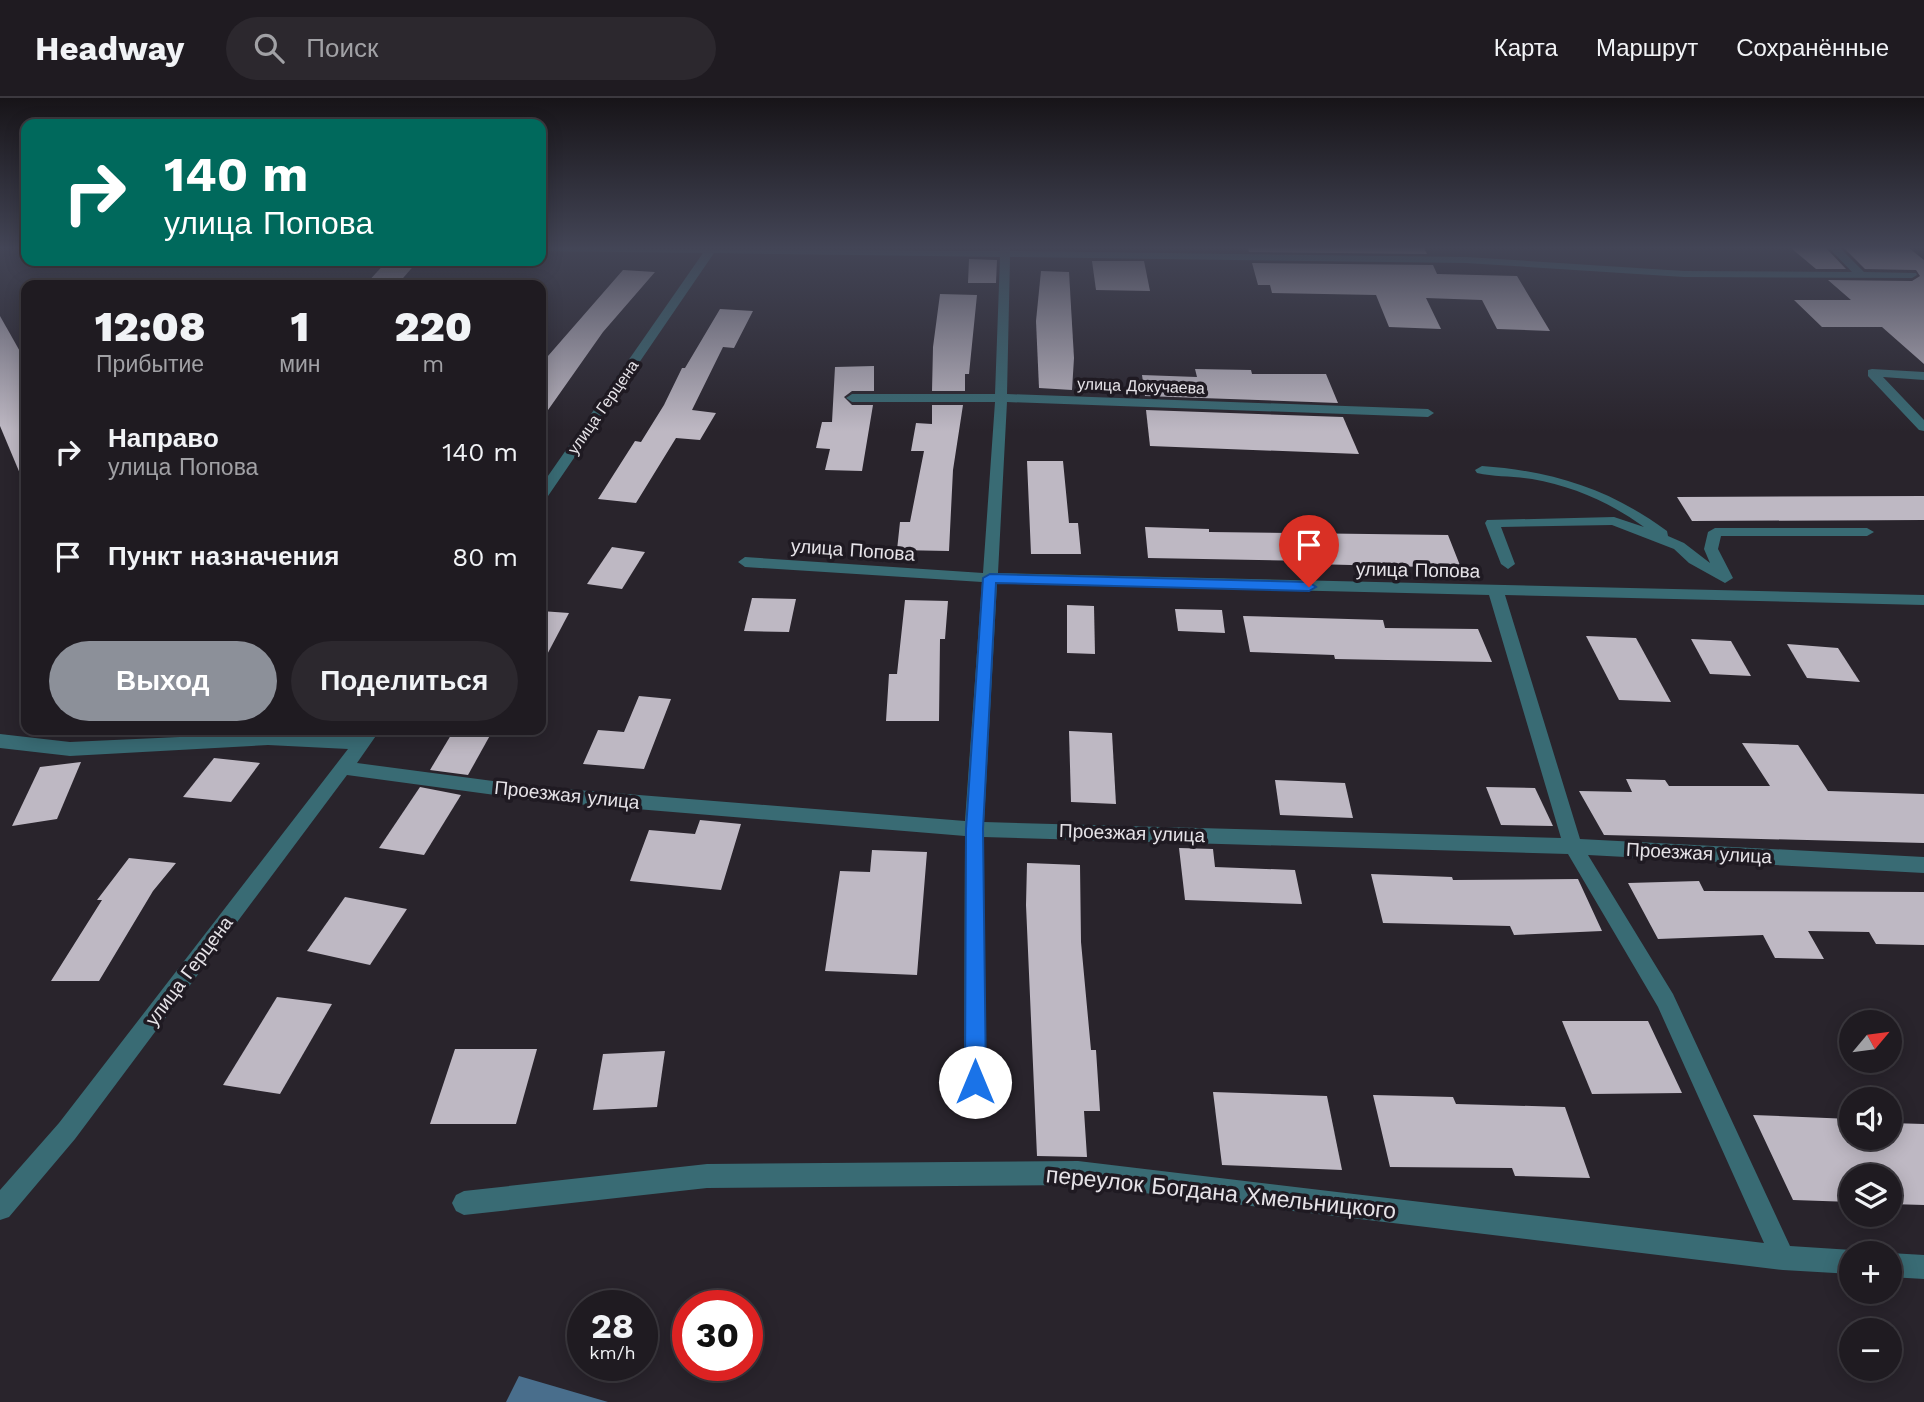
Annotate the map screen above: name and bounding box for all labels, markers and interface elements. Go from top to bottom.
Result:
search box [226,17,716,80]
text: Headway [35,29,184,68]
icon: search [250,29,288,67]
text: Поиск [306,33,378,63]
text: Карта [1494,34,1558,62]
text: Маршрут [1596,34,1698,62]
text: Сохранённые [1736,34,1889,62]
text: 140 m [164,145,308,203]
icon: right [49,147,140,238]
text: улица Попова [164,204,373,242]
text: 12:08 [95,302,205,351]
text: 1 [291,302,309,351]
text: 220 [394,302,472,351]
text: Прибытие [96,351,204,378]
text: мин [279,351,321,378]
text: m [422,351,444,378]
street label: улица Герцена [564,356,643,458]
street label: улица Докучаева [1077,374,1205,398]
text: Направо [108,423,219,453]
icon: right [49,433,87,471]
text: 140 m [442,437,518,467]
text: улица Попова [108,454,258,481]
pin [1279,515,1339,587]
icon: arrive [1290,526,1328,564]
street label: улица Попова [790,534,916,566]
icon: arrive [49,538,87,576]
text: Пункт назначения [108,541,339,571]
text: 80 m [452,542,518,572]
street label: улица Попова [1356,557,1481,583]
button: Выход [49,641,277,721]
button: Поделиться [291,641,518,721]
street label: Проезжая улица [493,776,641,814]
street label: Проезжая улица [1059,819,1206,847]
street label: Проезжая улица [1626,838,1773,868]
street label: улица Герцена [140,911,238,1030]
north arrow [1839,1010,1902,1073]
map controls [1839,1010,1902,1381]
position arrow [938,1045,1012,1119]
button: sound [1839,1087,1902,1150]
street label: переулок Богдана Хмельницкого [1045,1161,1397,1225]
button: layers [1839,1164,1902,1227]
button: + [1839,1241,1902,1304]
speed limit sign: 30 [672,1290,763,1381]
text: 28 [591,1305,634,1347]
button: − [1839,1318,1902,1381]
text: km/h [589,1342,636,1363]

